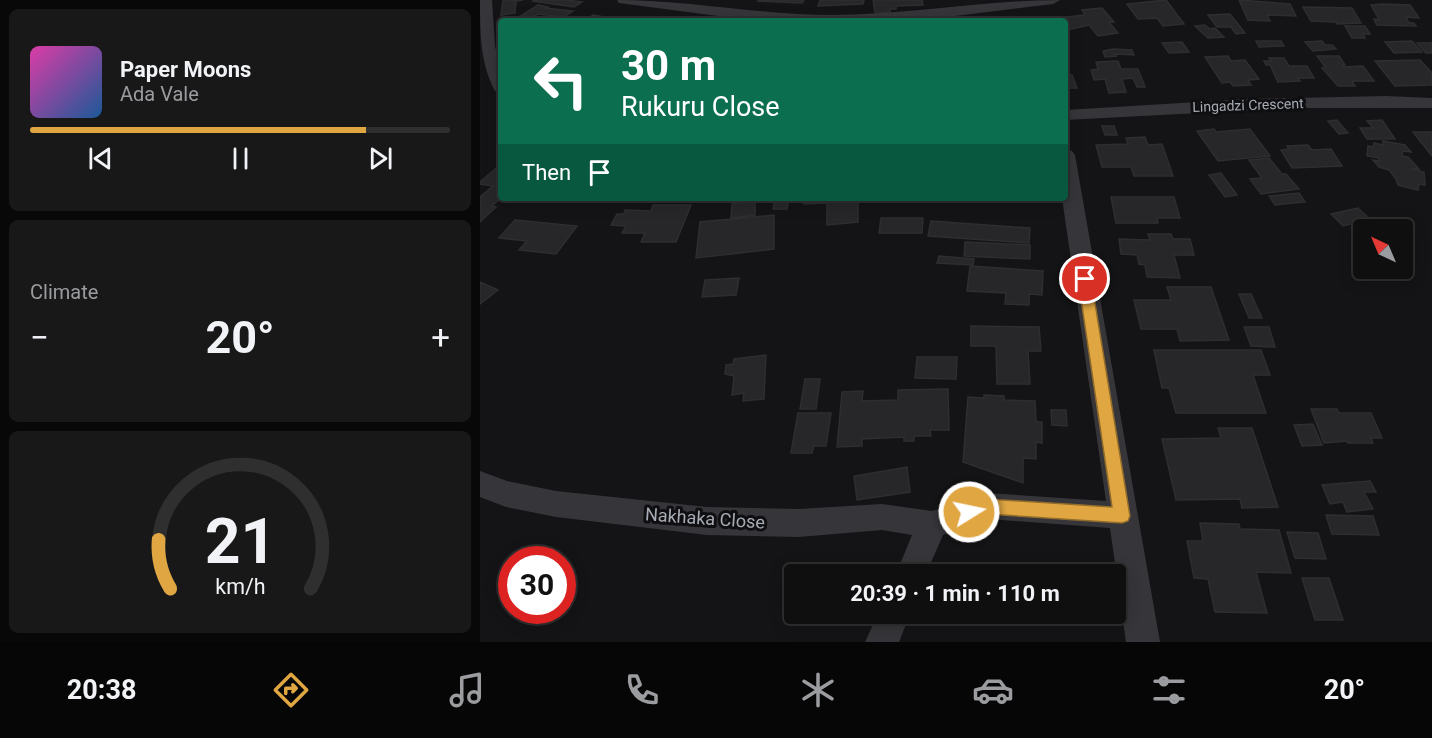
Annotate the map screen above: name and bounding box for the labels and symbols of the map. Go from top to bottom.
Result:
street label: Lingadzi Crescent [1192,95,1304,115]
north arrow [1353,219,1413,279]
pin [1059,253,1110,304]
position arrow [937,480,1001,544]
street label: Nakhaka Close [644,503,766,533]
speed limit sign: 30 [498,546,576,624]

